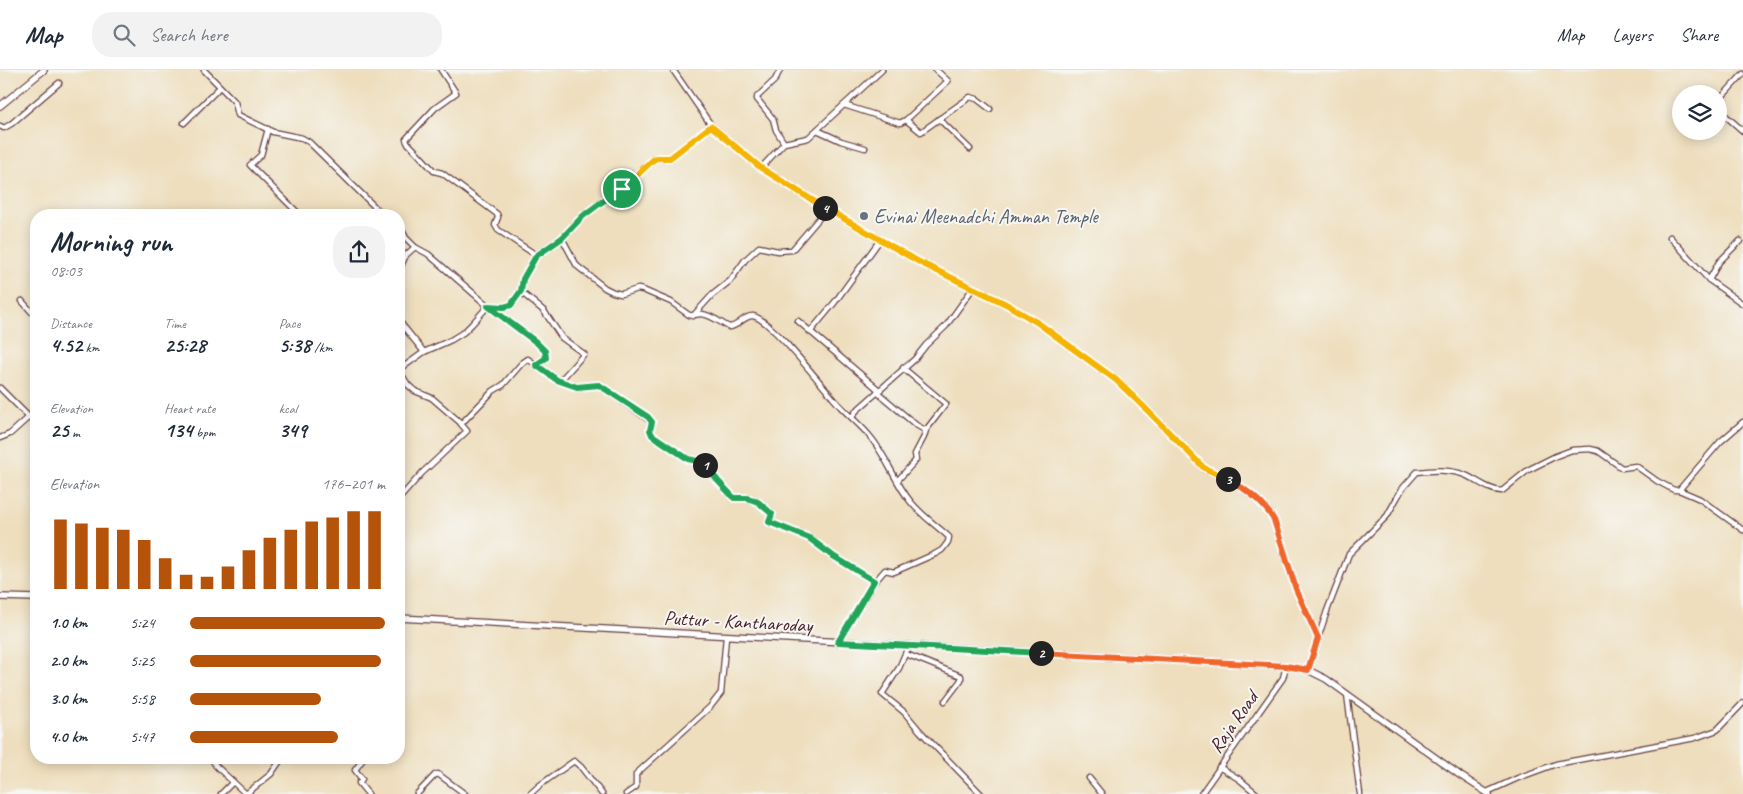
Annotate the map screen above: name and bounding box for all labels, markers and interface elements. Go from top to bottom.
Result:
search box [92,12,442,57]
text: Map [25,20,62,50]
icon: search [110,21,138,49]
text: Search here [150,23,228,47]
text: Map [1557,24,1585,46]
text: Layers [1613,24,1652,46]
text: Share [1680,24,1718,46]
map controls [1672,85,1727,140]
button: layers [1672,85,1727,140]
pin [601,168,643,210]
icon: arrive [608,175,636,203]
pin: 4 [812,196,838,220]
text: 4 [822,200,829,217]
place label: Evinai Meenadchi Amman Temple [874,204,1099,229]
marker: Evinai Meenadchi Amman Temple [858,210,870,222]
text: Morning run [50,224,172,259]
button: share [333,226,385,278]
text: 08:03 [50,261,82,281]
text: Distance [50,315,92,332]
text: Time [164,315,186,332]
text: Pace [279,315,300,332]
text: 4.52 [50,332,82,358]
text: 25:28 [164,332,206,358]
text: 5:38 [279,332,311,358]
text: km [82,339,99,356]
text: /km [311,339,333,356]
text: Elevation [50,400,93,417]
text: Heart rate [164,400,215,417]
text: kcal [279,400,297,417]
text: 25 [50,417,69,443]
text: 134 [164,417,193,443]
text: 349 [279,417,307,443]
text: m [69,424,80,441]
text: bpm [193,424,215,441]
pin: 1 [692,452,718,478]
text: 1 [702,457,709,474]
pin: 3 [1216,466,1240,492]
text: 3 [1225,471,1232,488]
text: Elevation [50,474,99,494]
text: 176–201 m [322,474,385,494]
street label: Puttur - Kantharoday [663,605,815,638]
text: 1.0 km [50,613,87,633]
text: 5:24 [130,613,155,633]
pin: 2 [1028,640,1054,666]
text: 2 [1038,645,1045,662]
text: 2.0 km [50,651,87,671]
text: 5:25 [130,651,155,671]
street label: Raja Road [1203,684,1265,758]
text: 3.0 km [50,689,87,709]
text: 5:58 [130,689,155,709]
text: 4.0 km [50,727,87,747]
text: 5:47 [130,727,155,747]

